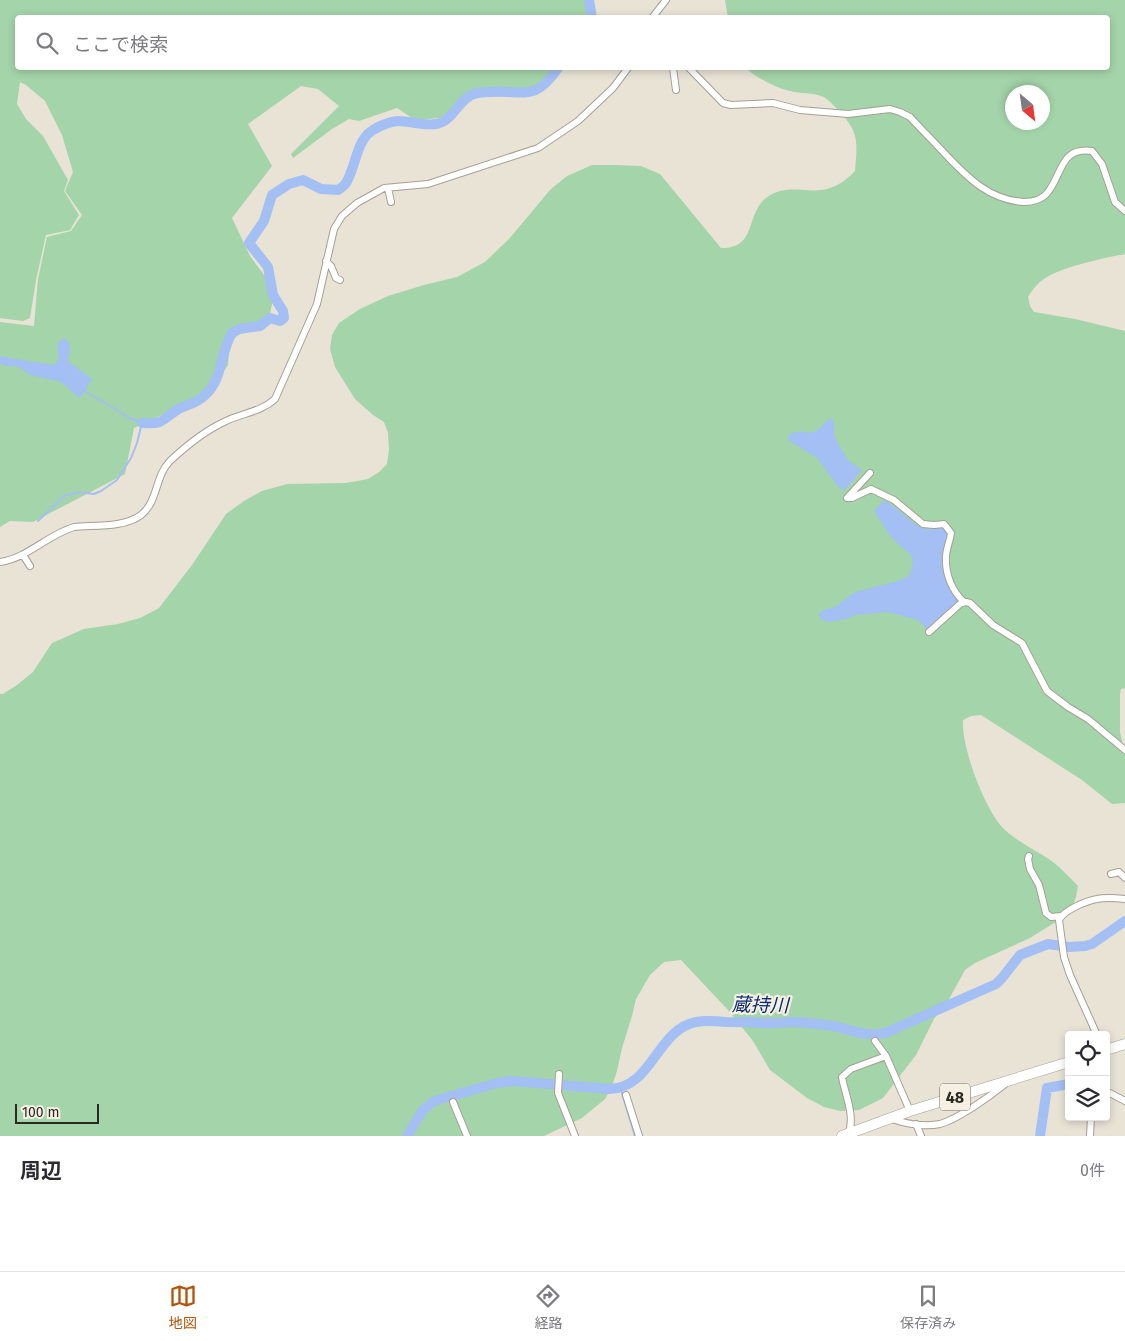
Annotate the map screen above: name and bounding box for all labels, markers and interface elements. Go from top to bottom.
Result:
search box [15,15,1110,70]
icon: search [33,29,61,57]
text: ここで検索 [73,33,168,56]
north arrow [1005,85,1050,130]
water label: 蔵持川 [731,993,791,1017]
map controls [1065,1031,1110,1121]
button: locate [1065,1031,1110,1076]
button: layers [1065,1076,1110,1121]
road number: 48 [940,1084,970,1110]
scale bar [15,1101,99,1124]
text: 100 m [22,1104,59,1121]
text: 周辺 [20,1158,62,1184]
text: 0件 [1080,1161,1105,1180]
tab: 地図 [169,1282,197,1332]
tab: 経路 [534,1282,562,1332]
tab: 保存済み [900,1282,956,1332]

